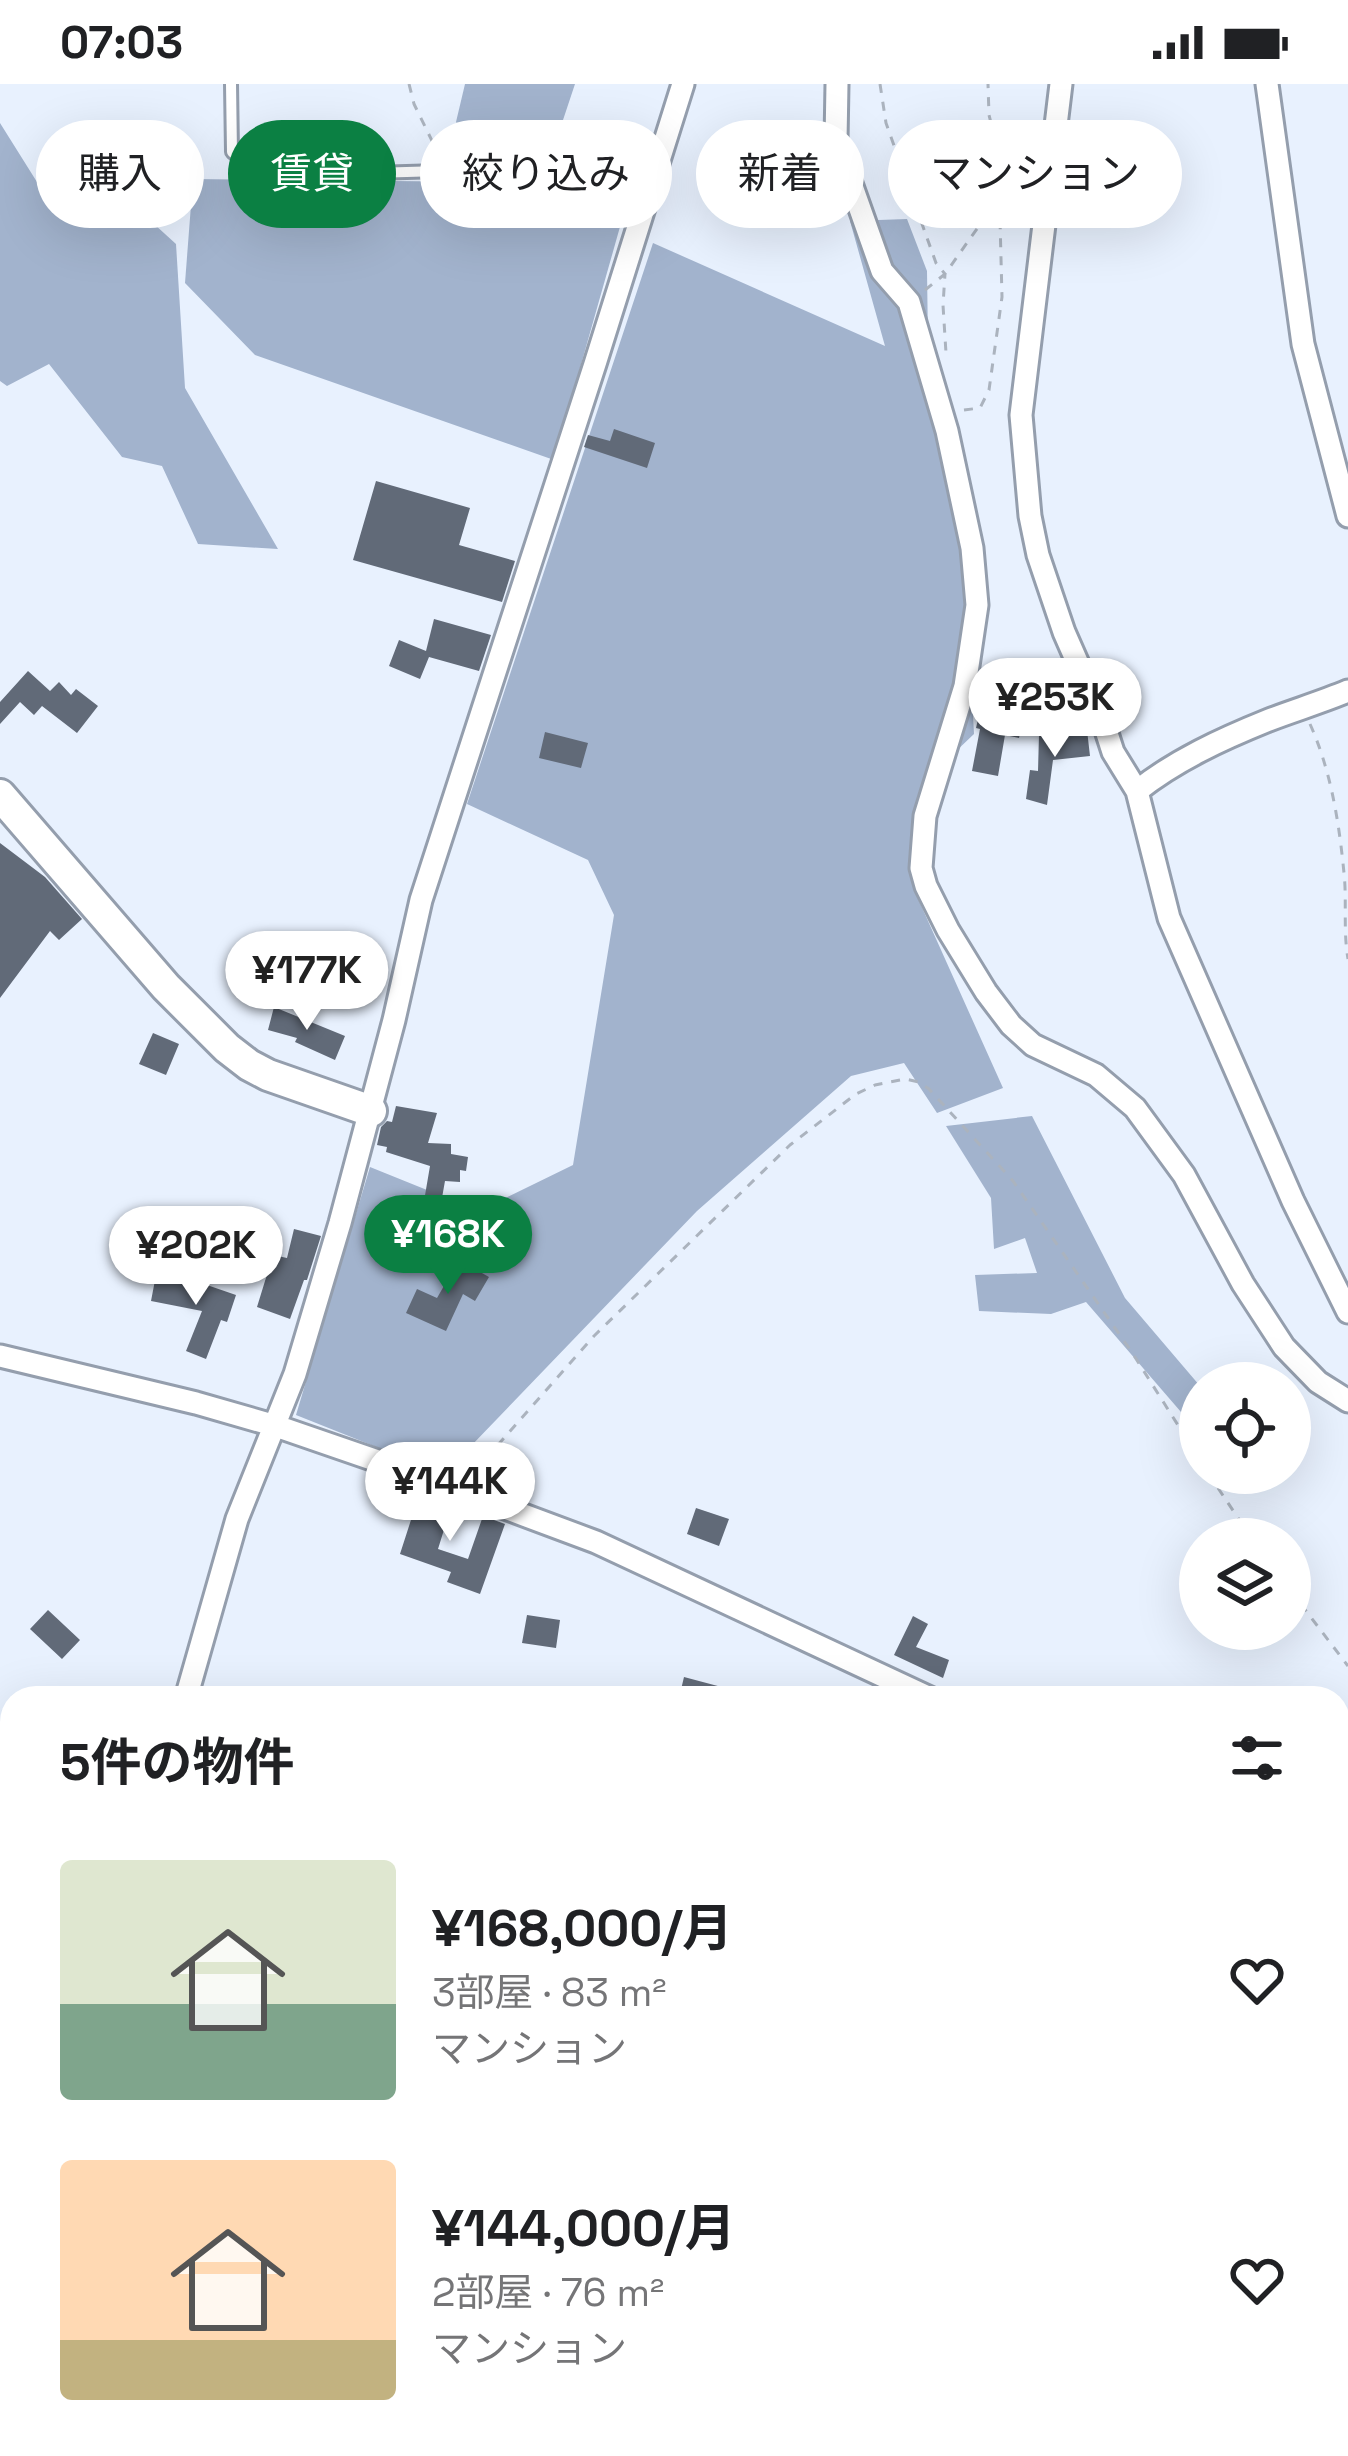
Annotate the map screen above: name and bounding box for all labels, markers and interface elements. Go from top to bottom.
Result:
text: 07:03 [60,14,183,71]
chip: 購入 [36,120,204,228]
chip: 賃貸 [228,120,396,228]
chip: 絞り込み [420,120,672,228]
chip: 新着 [696,120,864,228]
chip: マンション [888,120,1182,228]
pin: ¥253K [971,658,1139,760]
text: ¥253K [996,672,1114,721]
pin: ¥177K [223,931,391,1033]
text: ¥177K [252,945,362,994]
pin: ¥168K [364,1195,532,1297]
pin: ¥202K [112,1206,280,1308]
text: ¥168K [391,1209,505,1258]
text: ¥202K [136,1220,256,1269]
map controls [1179,1362,1311,1650]
button: locate [1179,1362,1311,1494]
pin: ¥144K [366,1442,534,1544]
text: ¥144K [392,1456,508,1505]
button: layers [1179,1518,1311,1650]
icon: filters [1224,1725,1290,1791]
text: 5件の物件 [60,1730,295,1795]
text: ¥168,000/月 [432,1896,733,1961]
icon: home [156,1908,300,2052]
icon: heart [1224,1947,1290,2013]
text: 3部屋 · 83 m² [432,1968,667,2017]
text: マンション [432,2024,627,2073]
text: ¥144,000/月 [432,2196,736,2261]
icon: home [156,2208,300,2352]
icon: heart [1224,2247,1290,2313]
text: 2部屋 · 76 m² [432,2268,664,2317]
text: マンション [432,2324,627,2373]

